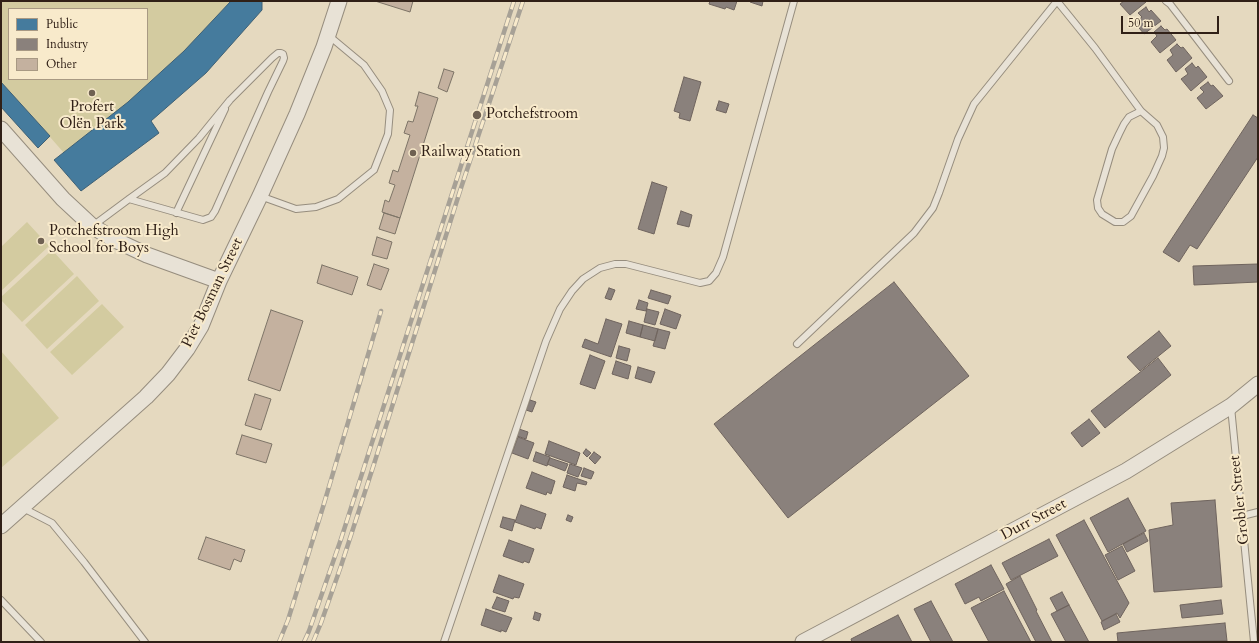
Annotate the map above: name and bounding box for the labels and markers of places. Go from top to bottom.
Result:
marker: Profert Olën Park [87,88,97,98]
place label: Profert Olën Park [60,99,124,134]
place label: Potchefstroom [486,106,578,124]
marker: Potchefstroom [471,109,483,121]
place label: Railway Station [421,144,521,162]
marker: Railway Station [408,148,418,158]
place label: Potchefstroom High School for Boys [49,223,179,258]
marker: Potchefstroom High School for Boys [36,236,46,246]

